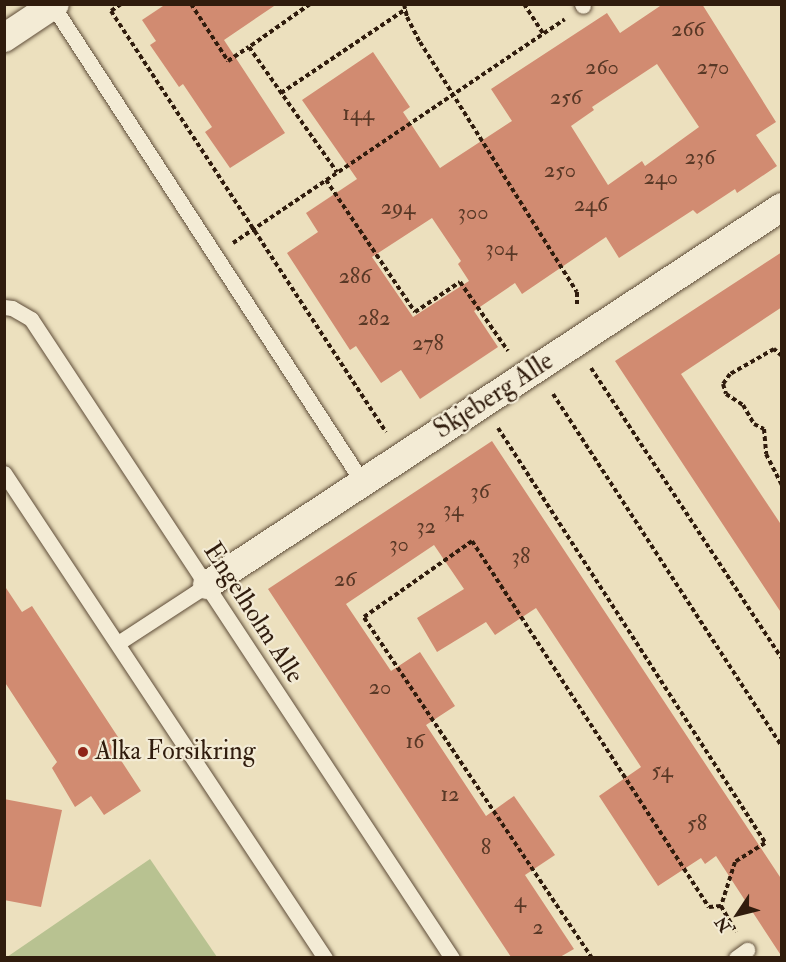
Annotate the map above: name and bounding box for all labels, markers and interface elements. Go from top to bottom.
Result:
house number: 266 [671,17,705,43]
house number: 260 [585,55,619,81]
house number: 270 [697,55,729,81]
house number: 256 [550,85,582,111]
house number: 144 [342,101,374,127]
house number: 236 [685,145,715,171]
house number: 250 [544,158,576,184]
house number: 240 [644,165,678,191]
house number: 246 [574,192,608,218]
house number: 294 [381,195,415,221]
house number: 300 [457,200,489,226]
house number: 304 [485,236,517,262]
house number: 286 [339,264,371,290]
house number: 282 [358,306,390,332]
house number: 278 [412,331,444,357]
street label: Skjeberg Alle [429,346,559,446]
house number: 36 [470,479,490,505]
house number: 34 [443,497,463,523]
house number: 32 [416,514,436,540]
house number: 30 [389,532,409,558]
street label: Engelholm Alle [196,537,310,689]
house number: 38 [512,544,530,570]
house number: 26 [334,567,356,593]
house number: 20 [369,675,391,701]
house number: 16 [406,729,424,755]
place label: Alka Forsikring [95,736,256,768]
marker: Alka Forsikring [76,745,90,759]
house number: 54 [652,758,672,784]
house number: 12 [440,782,460,808]
house number: 58 [687,811,707,837]
house number: 8 [481,835,491,861]
north arrow [708,884,768,944]
house number: 4 [514,888,526,914]
text: N [711,913,736,936]
house number: 2 [532,915,544,941]

